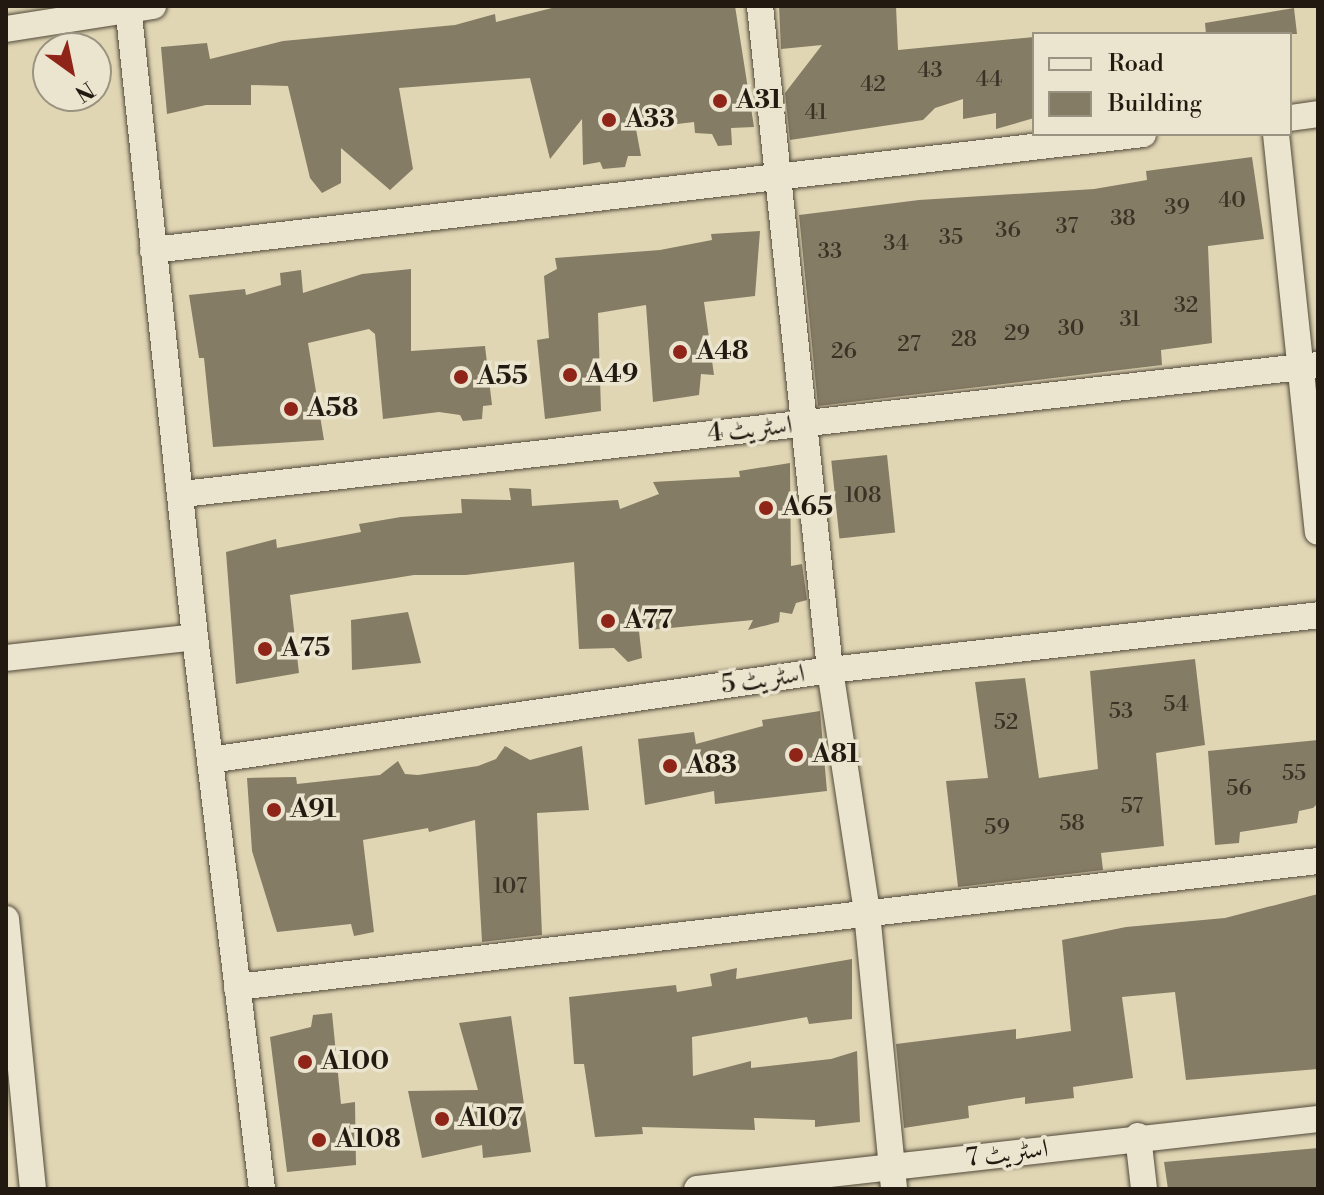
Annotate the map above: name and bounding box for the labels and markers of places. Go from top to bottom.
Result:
place label: A31 [736,85,782,117]
marker: A31 [711,92,729,110]
place label: A33 [625,104,675,136]
marker: A33 [600,111,618,129]
place label: A48 [696,336,749,368]
marker: A48 [671,343,689,361]
place label: A49 [586,359,638,391]
place label: A55 [477,361,528,393]
marker: A49 [561,366,579,384]
marker: A55 [452,368,470,386]
place label: A58 [307,393,358,425]
marker: A58 [282,400,300,418]
place label: A65 [782,492,833,524]
marker: A65 [757,499,775,517]
place label: A77 [624,605,673,637]
marker: A77 [599,612,617,630]
place label: A75 [281,633,330,665]
marker: A75 [256,640,274,658]
place label: A81 [812,739,859,771]
marker: A81 [787,746,805,764]
place label: A83 [686,750,737,782]
marker: A83 [661,757,679,775]
place label: A91 [290,794,337,826]
marker: A91 [265,801,283,819]
place label: A100 [321,1046,389,1078]
marker: A100 [296,1053,314,1071]
place label: A107 [458,1103,522,1135]
marker: A107 [433,1110,451,1128]
place label: A108 [335,1124,401,1156]
marker: A108 [310,1131,328,1149]

